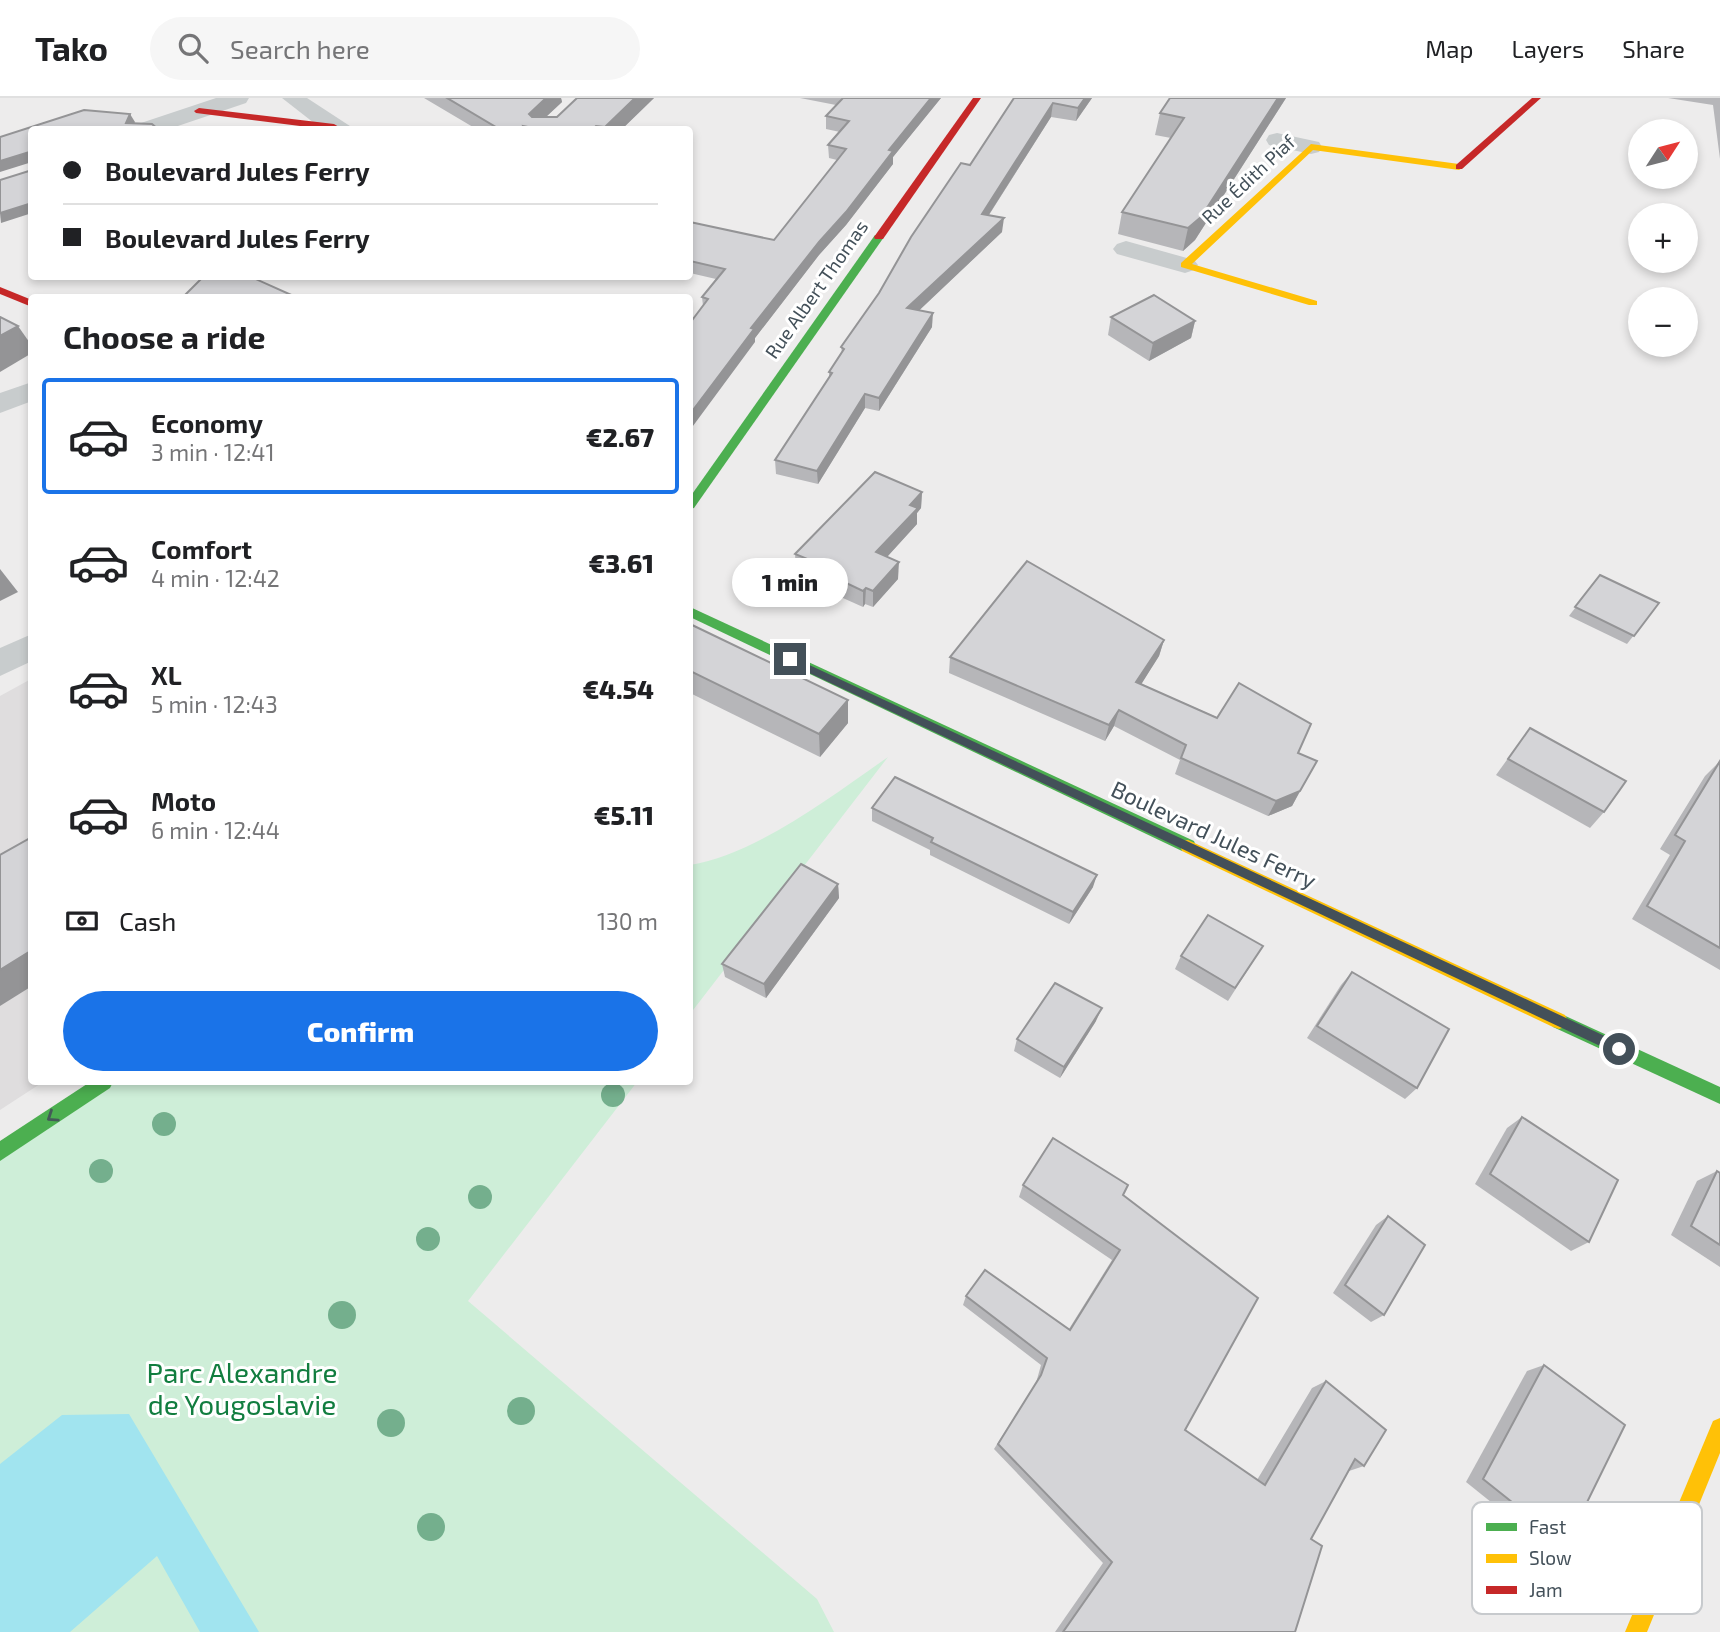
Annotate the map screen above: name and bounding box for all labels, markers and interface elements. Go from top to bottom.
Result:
search box [150,17,640,80]
text: Tako [35,28,108,68]
icon: search [174,29,212,67]
text: Search here [230,33,370,64]
text: Map [1425,34,1473,63]
text: Layers [1511,34,1584,63]
text: Share [1622,34,1685,63]
north arrow [1628,119,1698,189]
map controls [1628,119,1698,357]
street label: Rue Édith Piaf [1197,129,1300,228]
text: Boulevard Jules Ferry [105,155,370,186]
button: + [1628,203,1698,273]
street label: Rue Albert Thomas [760,216,872,362]
text: Boulevard Jules Ferry [105,222,370,253]
button: − [1628,287,1698,357]
text: Choose a ride [63,317,266,355]
icon: car [67,405,130,468]
text: Economy [151,407,263,438]
text: €2.67 [586,421,654,452]
text: 3 min · 12:41 [151,438,275,466]
icon: car [67,531,130,594]
text: Comfort [151,533,252,564]
text: €3.61 [589,547,654,578]
callout: 1 min [732,558,848,606]
text: 4 min · 12:42 [151,564,280,592]
text: 1 min [762,568,818,596]
route end [774,643,806,675]
icon: car [67,657,130,720]
text: XL [151,659,182,690]
text: €4.54 [582,673,654,704]
text: 5 min · 12:43 [151,690,278,718]
street label: Boulevard Jules Ferry [1107,774,1321,894]
icon: car [67,783,130,846]
text: Moto [151,785,216,816]
text: €5.11 [594,799,654,830]
text: 6 min · 12:44 [151,816,280,844]
icon: cash [63,902,101,940]
text: Cash [119,905,176,936]
text: 130 m [597,907,658,935]
button: Confirm [63,991,658,1071]
route start [1603,1033,1635,1065]
one-way arrow [47,1109,60,1121]
park label: Parc Alexandre de Yougoslavie [146,1355,338,1421]
legend [1472,1502,1702,1614]
text: Fast [1529,1515,1566,1538]
text: Slow [1529,1546,1572,1569]
text: Jam [1529,1578,1563,1601]

